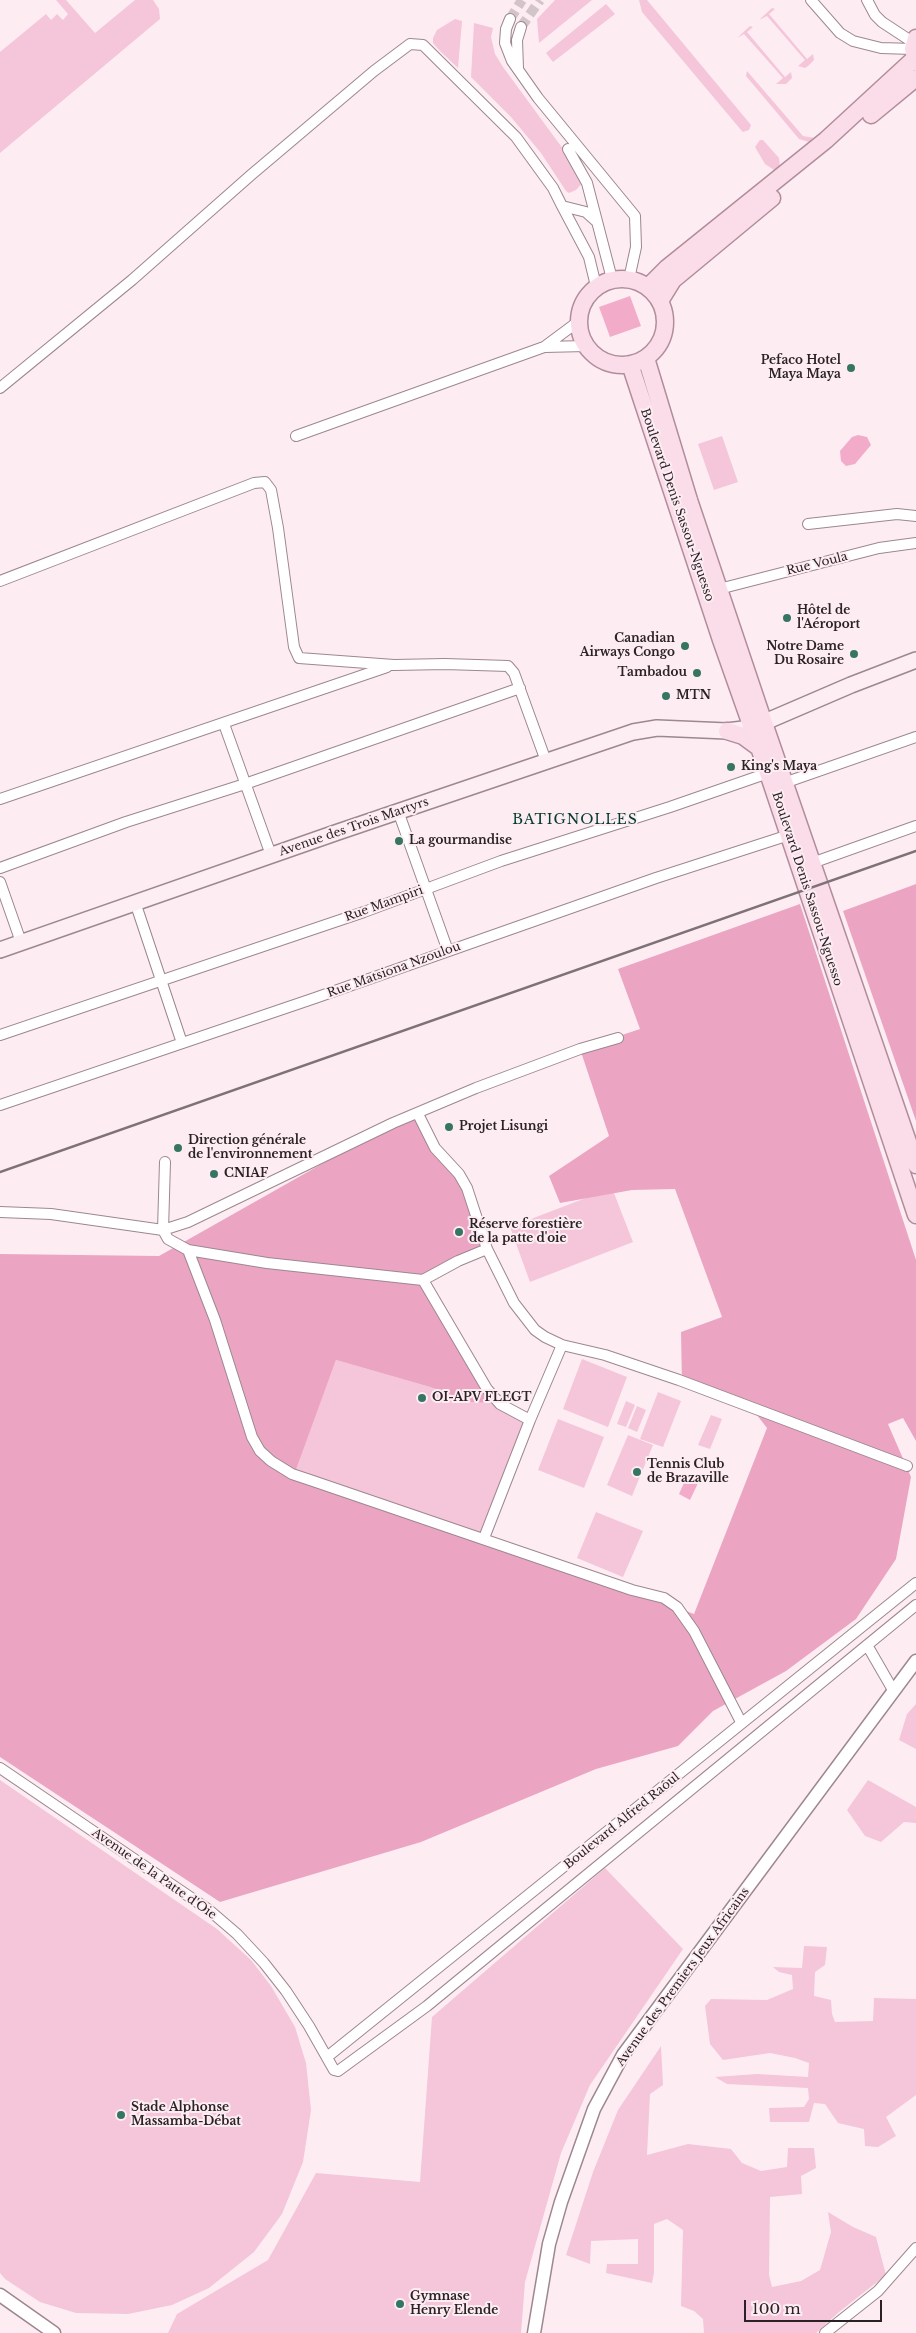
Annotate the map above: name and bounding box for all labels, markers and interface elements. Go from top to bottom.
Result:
place label: Pefaco Hotel Maya Maya [761,354,841,382]
marker: Pefaco Hotel Maya Maya [845,362,857,374]
street label: Boulevard Denis Sassou-Nguesso [637,407,717,603]
street label: Rue Voula [785,549,849,579]
place label: Hôtel de l'Aéroport [797,604,860,632]
marker: Hôtel de l'Aéroport [781,612,793,624]
place label: Canadian Airways Congo [580,632,675,660]
marker: Canadian Airways Congo [679,640,691,652]
place label: Notre Dame Du Rosaire [766,640,844,668]
marker: Notre Dame Du Rosaire [848,648,860,660]
place label: Tambadou [618,666,687,680]
marker: Tambadou [691,667,703,679]
place label: MTN [676,689,711,703]
marker: MTN [660,690,672,702]
place label: King's Maya [741,760,817,774]
marker: King's Maya [725,761,737,773]
street label: Boulevard Denis Sassou-Nguesso [769,790,845,988]
street label: Avenue des Trois Martyrs [277,795,431,859]
district label: BATIGNOLLES [511,812,639,828]
place label: La gourmandise [409,834,512,848]
marker: La gourmandise [393,835,405,847]
street label: Rue Mampiri [343,883,425,925]
street label: Rue Matsiona Nzoulou [325,939,463,1001]
place label: Projet Lisungi [459,1120,548,1134]
marker: Projet Lisungi [443,1121,455,1133]
place label: Direction générale de l'environnement [188,1134,312,1162]
marker: Direction générale de l'environnement [172,1142,184,1154]
place label: CNIAF [224,1167,268,1181]
marker: CNIAF [208,1168,220,1180]
place label: Réserve forestière de la patte d'oie [469,1218,582,1246]
marker: Réserve forestière de la patte d'oie [453,1226,465,1238]
place label: OI-APV FLEGT [432,1391,531,1405]
marker: OI-APV FLEGT [416,1392,428,1404]
place label: Tennis Club de Brazaville [647,1458,729,1486]
marker: Tennis Club de Brazaville [631,1466,643,1478]
street label: Boulevard Alfred Raôul [561,1770,683,1872]
street label: Avenue de la Patte d'Oie [89,1825,219,1923]
street label: Avenue des Premiers Jeux Africains [613,1885,753,2069]
place label: Stade Alphonse Massamba-Débat [131,2101,241,2129]
marker: Stade Alphonse Massamba-Débat [115,2109,127,2121]
place label: Gymnase Henry Elende [410,2290,498,2318]
scale bar [746,2290,884,2322]
marker: Gymnase Henry Elende [394,2298,406,2310]
text: 100 m [752,2299,801,2318]

